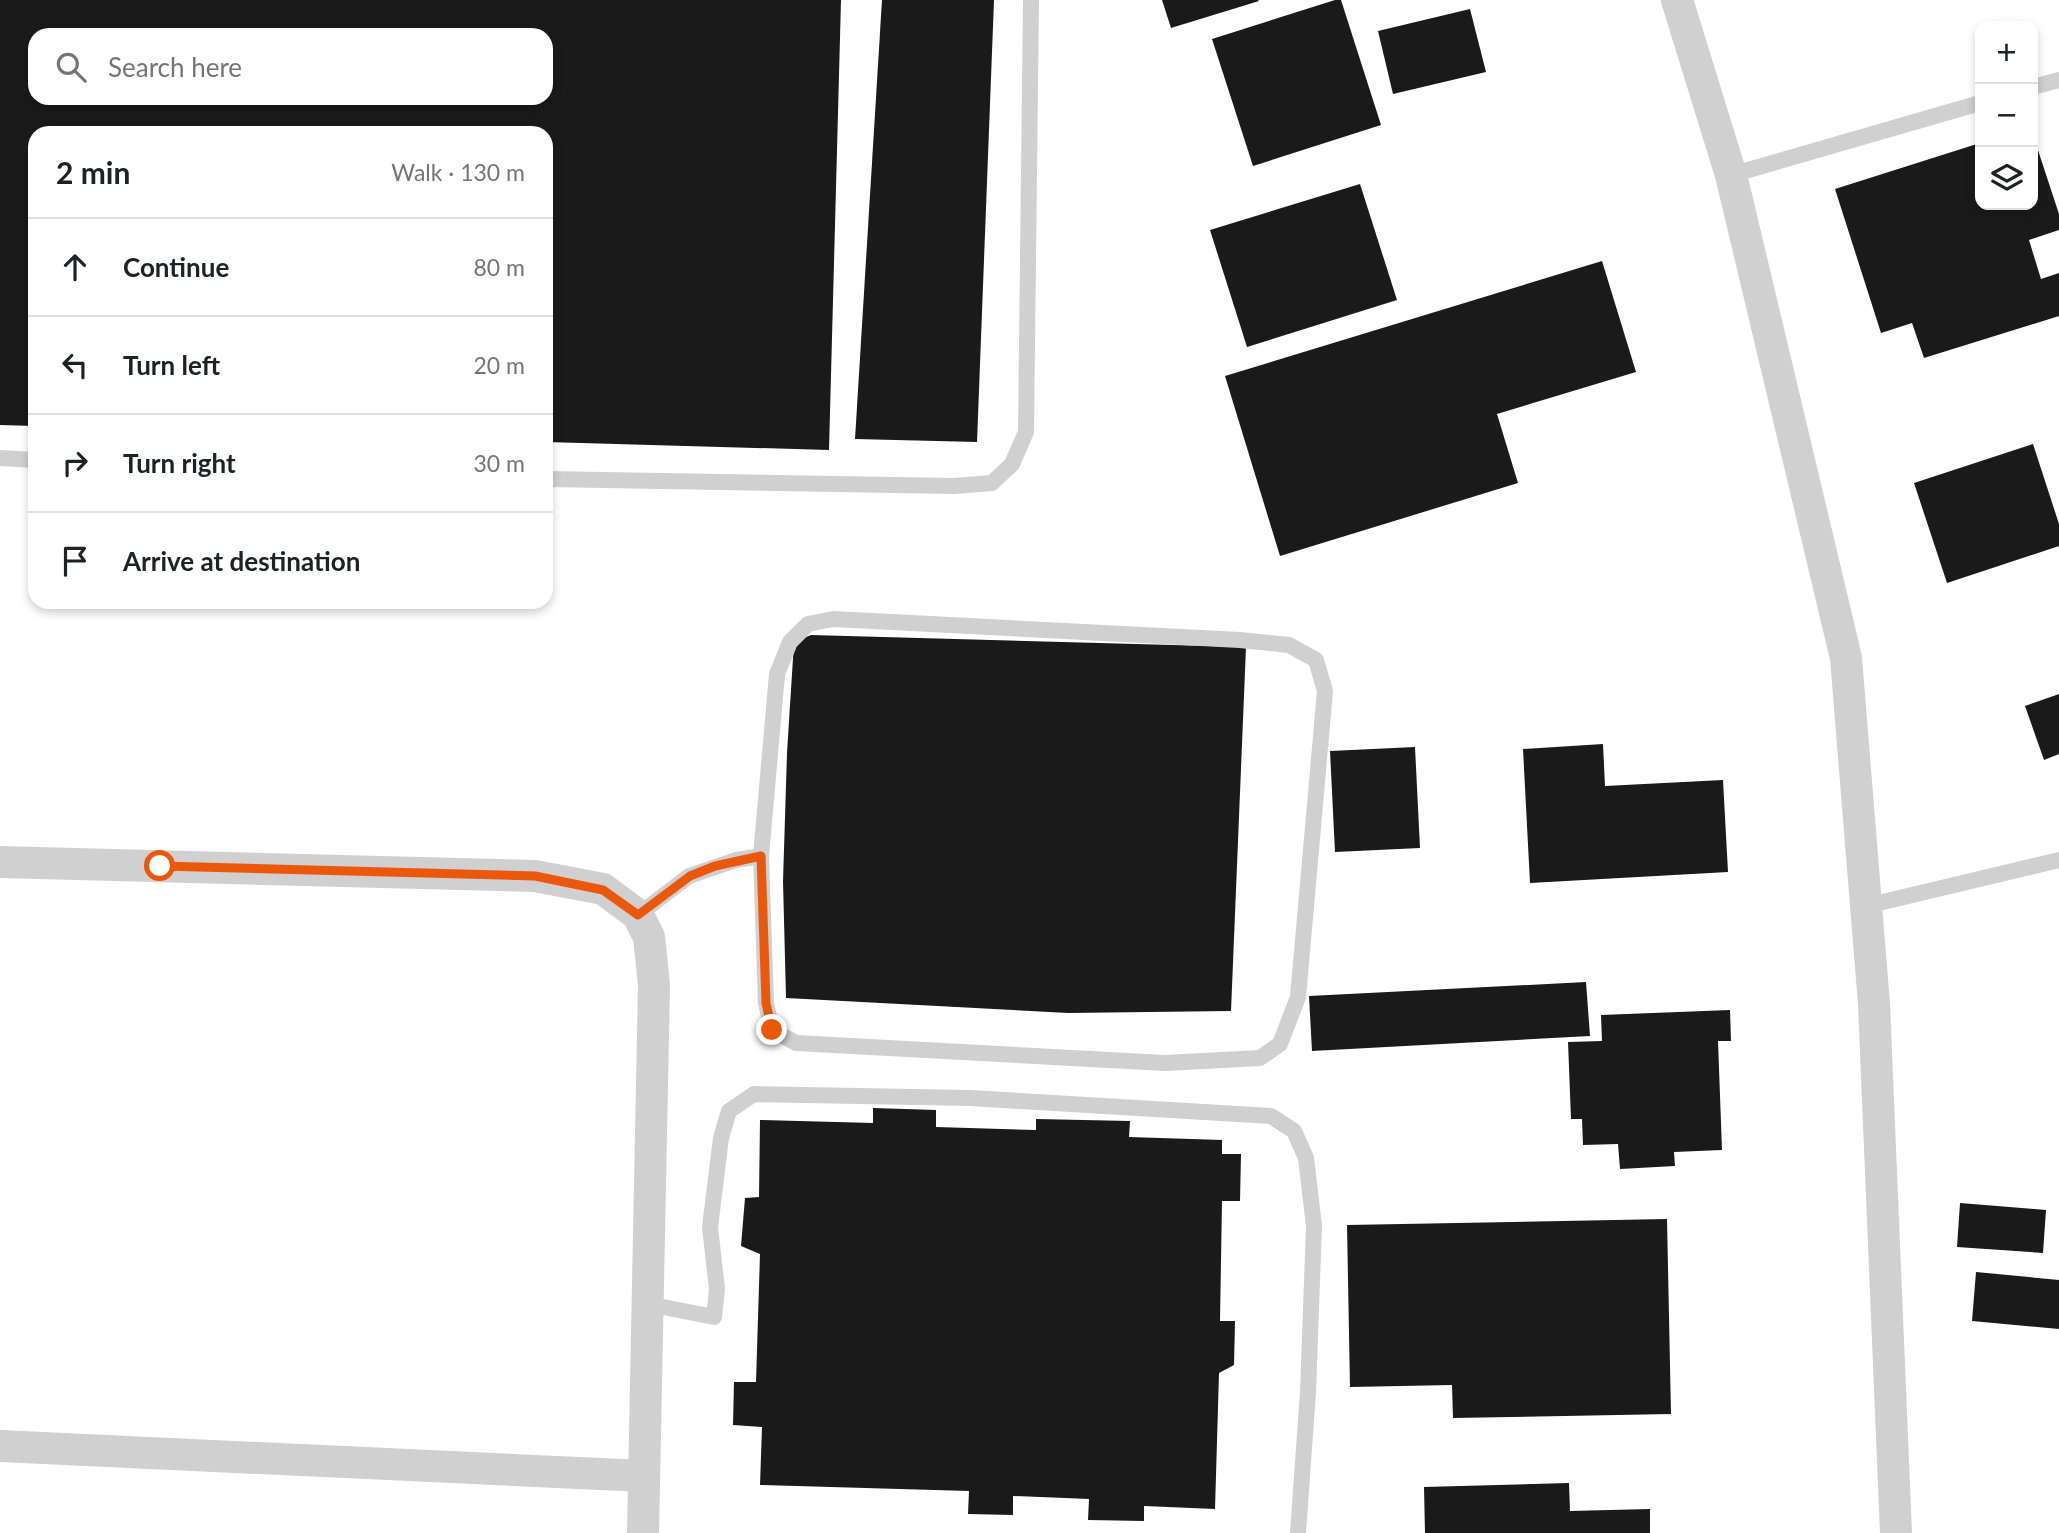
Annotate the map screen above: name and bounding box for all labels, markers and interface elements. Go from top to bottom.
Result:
map controls [1975,21,2038,210]
button: + [1975,21,2038,84]
search box [28,28,553,105]
icon: search [52,48,90,86]
text: Search here [108,51,242,83]
button: − [1975,84,2038,147]
button: layers [1975,147,2038,210]
text: 2 min [56,154,130,190]
text: Walk · 130 m [391,158,525,186]
icon: ahead [56,248,94,286]
text: Continue [123,251,229,283]
text: 80 m [474,253,525,281]
icon: left [56,346,94,384]
text: Turn left [123,349,220,381]
text: 20 m [474,351,525,379]
icon: right [56,444,94,482]
text: Turn right [123,447,236,479]
text: 30 m [474,449,525,477]
icon: arrive [56,542,94,580]
text: Arrive at destination [123,545,360,577]
route start [144,850,175,881]
route end [756,1014,787,1045]

